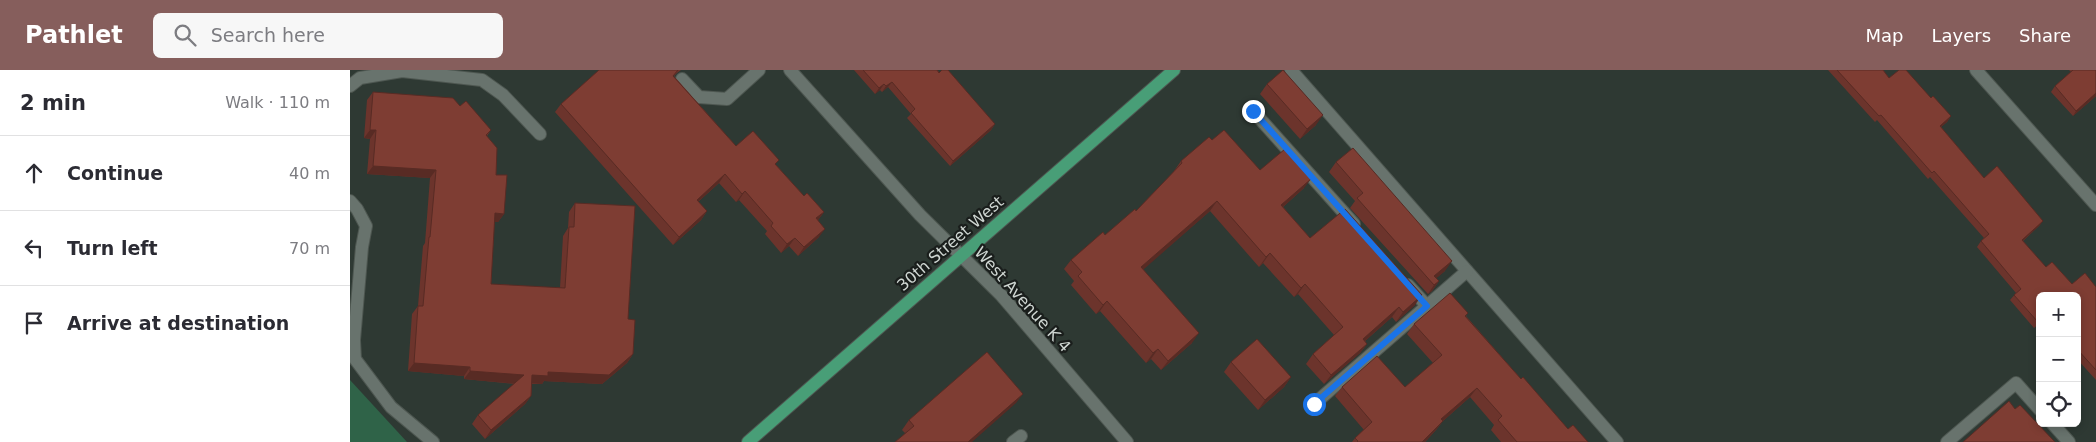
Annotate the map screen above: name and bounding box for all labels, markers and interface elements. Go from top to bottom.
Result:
search box [153,13,503,58]
text: Pathlet [25,21,123,49]
icon: search [171,21,199,49]
text: Search here [211,24,325,46]
text: Map [1865,25,1903,46]
text: Layers [1931,25,1991,46]
text: Share [2019,25,2071,46]
text: 2 min [20,91,86,115]
text: Walk · 110 m [225,93,330,112]
route end [1242,100,1265,123]
icon: ahead [20,159,48,187]
text: Continue [67,162,163,184]
text: 40 m [289,164,330,183]
street label: 30th Street West [893,192,1007,295]
icon: left [20,234,48,262]
text: Turn left [67,237,158,259]
text: 70 m [289,239,330,258]
street label: West Avenue K 4 [970,243,1075,356]
map controls [2036,292,2081,427]
button: + [2036,292,2081,337]
icon: arrive [20,309,48,337]
text: Arrive at destination [67,312,289,334]
button: − [2036,337,2081,382]
button: locate [2036,382,2081,427]
route start [1303,393,1326,416]

